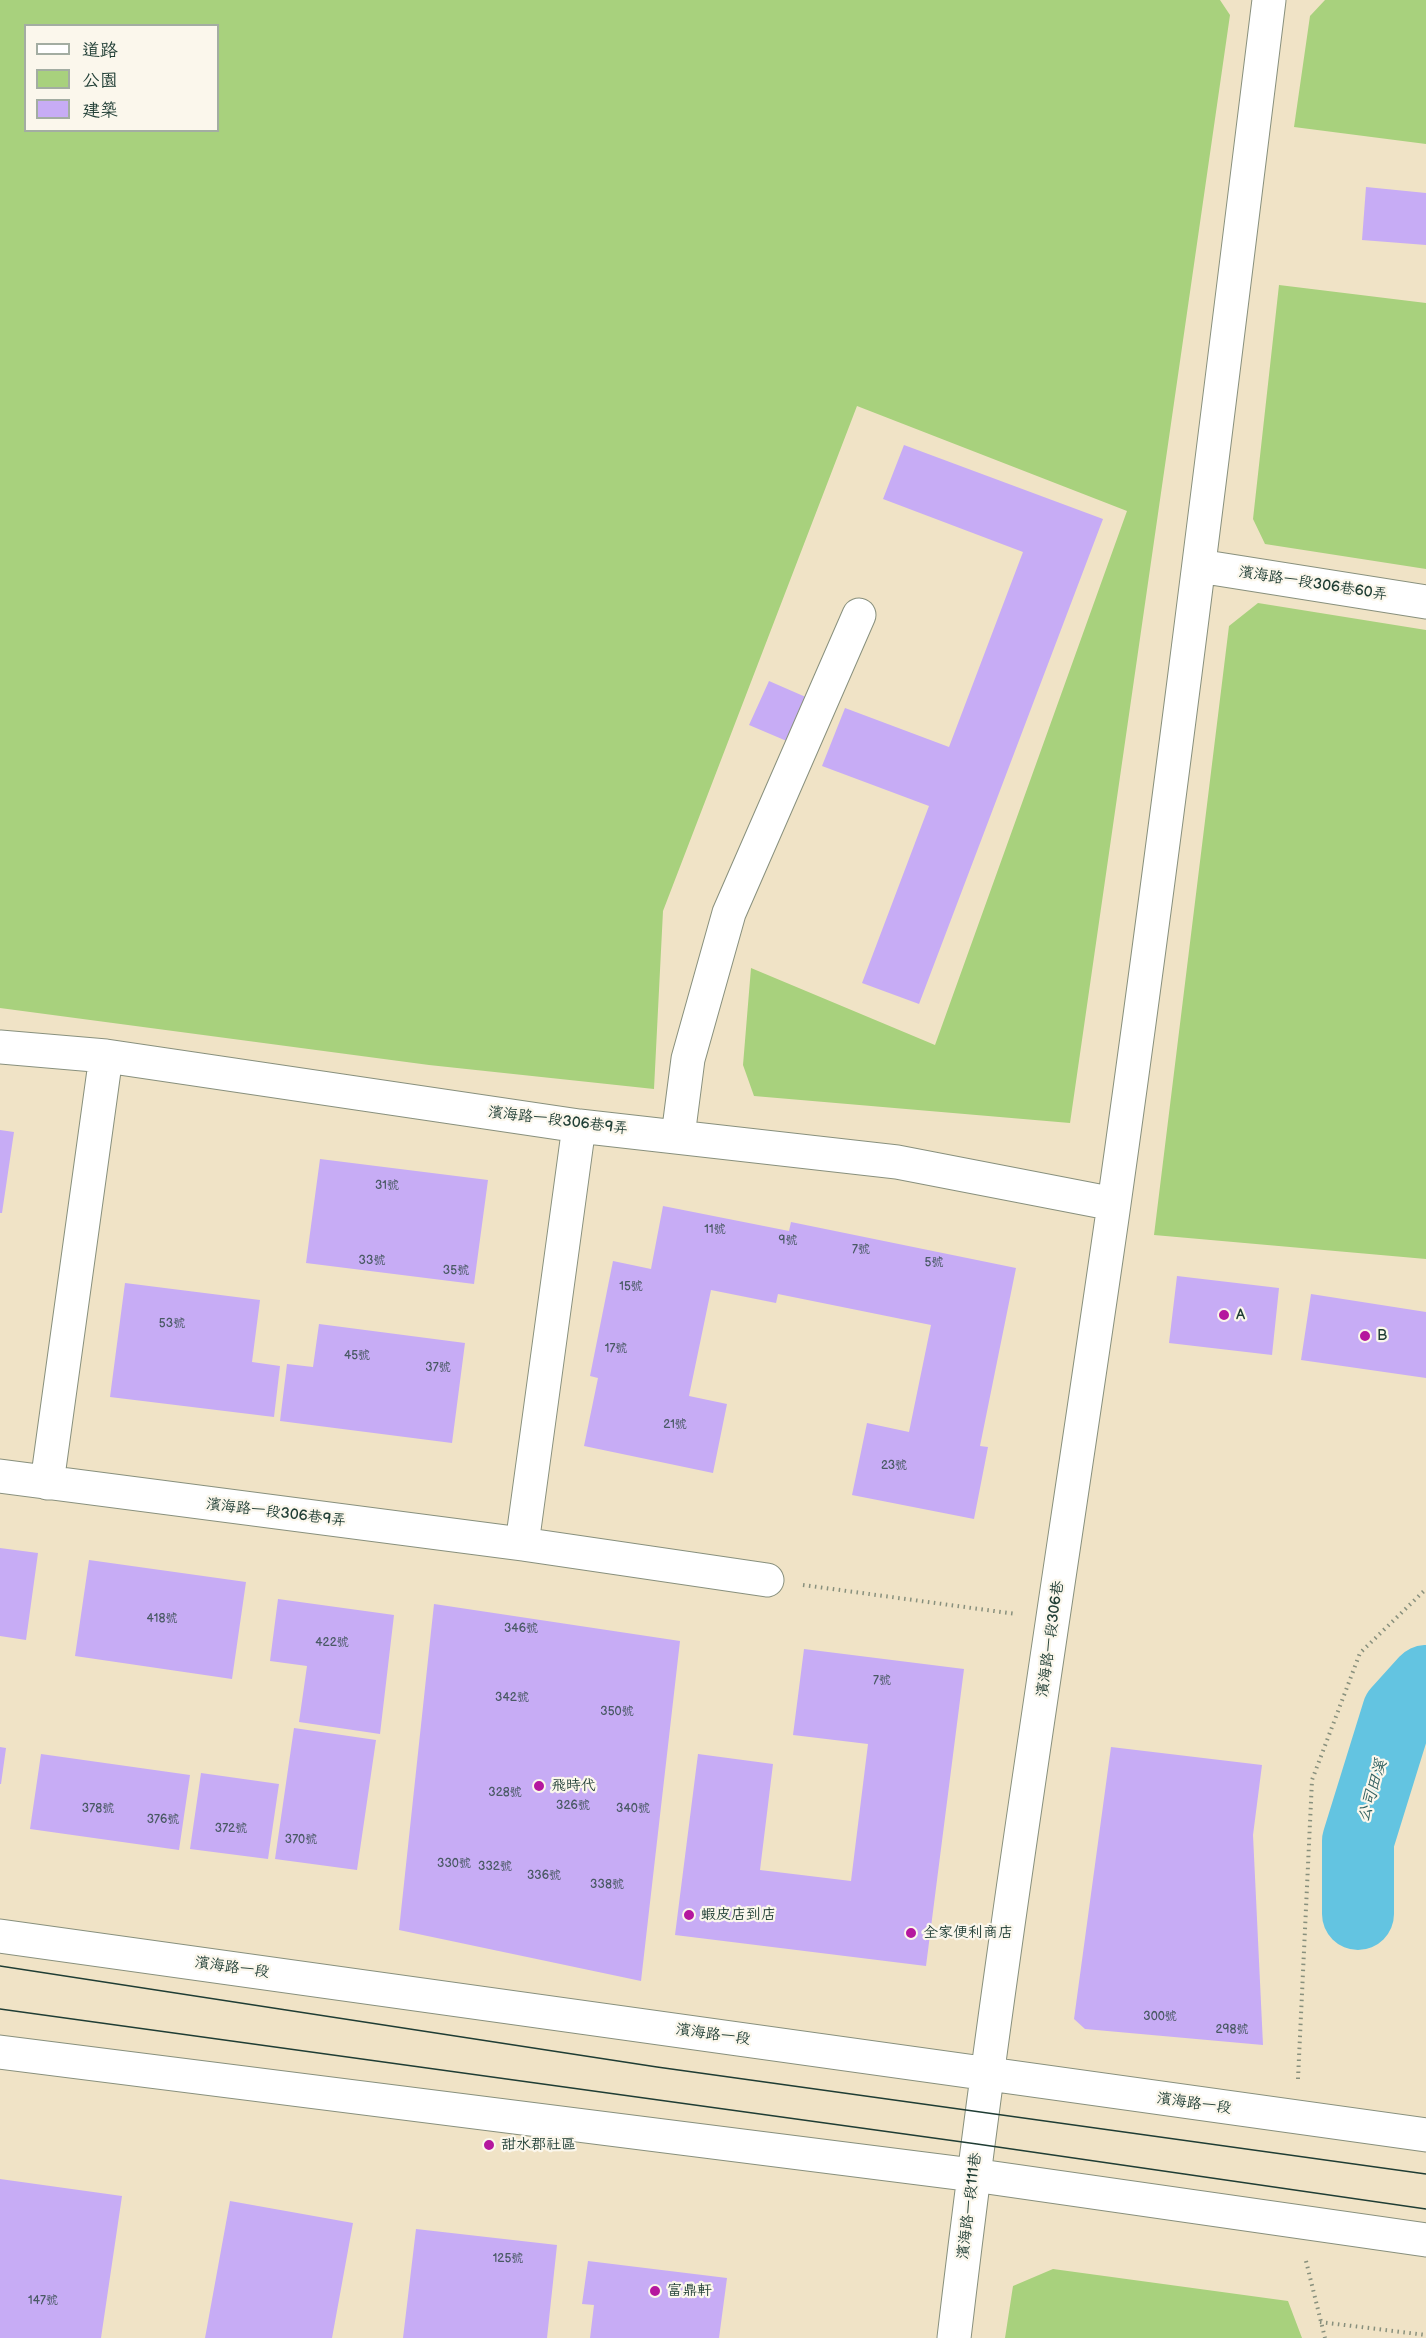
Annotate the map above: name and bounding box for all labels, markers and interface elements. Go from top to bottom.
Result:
legend [24,24,219,132]
text: 道路 [82,40,118,61]
text: 公園 [82,70,118,91]
text: 建築 [82,100,118,121]
street label: 濱海路一段306巷60弄 [1237,563,1389,605]
street label: 濱海路一段306巷9弄 [487,1103,629,1139]
house number: 31號 [375,1179,399,1193]
house number: 11號 [704,1223,726,1237]
house number: 9號 [779,1234,797,1248]
house number: 7號 [852,1243,870,1257]
house number: 33號 [359,1254,385,1268]
house number: 5號 [925,1256,943,1270]
house number: 35號 [443,1264,469,1278]
house number: 15號 [619,1280,643,1294]
place label: A [1236,1306,1245,1324]
marker: A [1217,1308,1231,1322]
house number: 53號 [159,1317,185,1331]
place label: B [1377,1327,1387,1345]
marker: B [1358,1329,1372,1343]
house number: 17號 [605,1342,627,1356]
house number: 45號 [344,1349,370,1363]
house number: 37號 [425,1361,451,1375]
house number: 21號 [663,1418,687,1432]
house number: 23號 [881,1459,907,1473]
street label: 濱海路一段306巷9弄 [205,1495,347,1531]
street label: 濱海路一段306巷 [1034,1580,1068,1698]
house number: 418號 [147,1612,177,1626]
house number: 346號 [504,1622,538,1636]
house number: 422號 [315,1636,349,1650]
house number: 7號 [873,1674,891,1688]
house number: 342號 [495,1691,529,1705]
house number: 350號 [600,1705,634,1719]
water label: 公司田溪 [1354,1758,1392,1824]
place label: 飛時代 [551,1777,596,1795]
marker: 飛時代 [532,1779,546,1793]
house number: 328號 [488,1786,522,1800]
house number: 326號 [556,1799,590,1813]
house number: 378號 [82,1802,114,1816]
house number: 340號 [616,1802,650,1816]
house number: 376號 [147,1813,179,1827]
house number: 372號 [215,1822,247,1836]
house number: 370號 [285,1833,317,1847]
house number: 330號 [437,1857,471,1871]
house number: 332號 [478,1860,512,1874]
house number: 336號 [527,1869,561,1883]
house number: 338號 [590,1878,624,1892]
place label: 蝦皮店到店 [701,1906,776,1924]
marker: 蝦皮店到店 [682,1908,696,1922]
place label: 全家便利商店 [923,1924,1013,1942]
marker: 全家便利商店 [904,1926,918,1940]
street label: 濱海路一段 [194,1954,270,1982]
house number: 300號 [1143,2010,1177,2024]
street label: 濱海路一段 [675,2021,751,2049]
house number: 298號 [1215,2023,1249,2037]
street label: 濱海路一段 [1156,2090,1232,2118]
place label: 甜水郡社區 [501,2136,576,2154]
marker: 甜水郡社區 [482,2138,496,2152]
street label: 濱海路一段111巷 [955,2152,985,2260]
house number: 125號 [493,2252,523,2266]
place label: 富鼎軒 [667,2282,712,2300]
marker: 富鼎軒 [648,2284,662,2298]
house number: 147號 [28,2294,58,2308]

